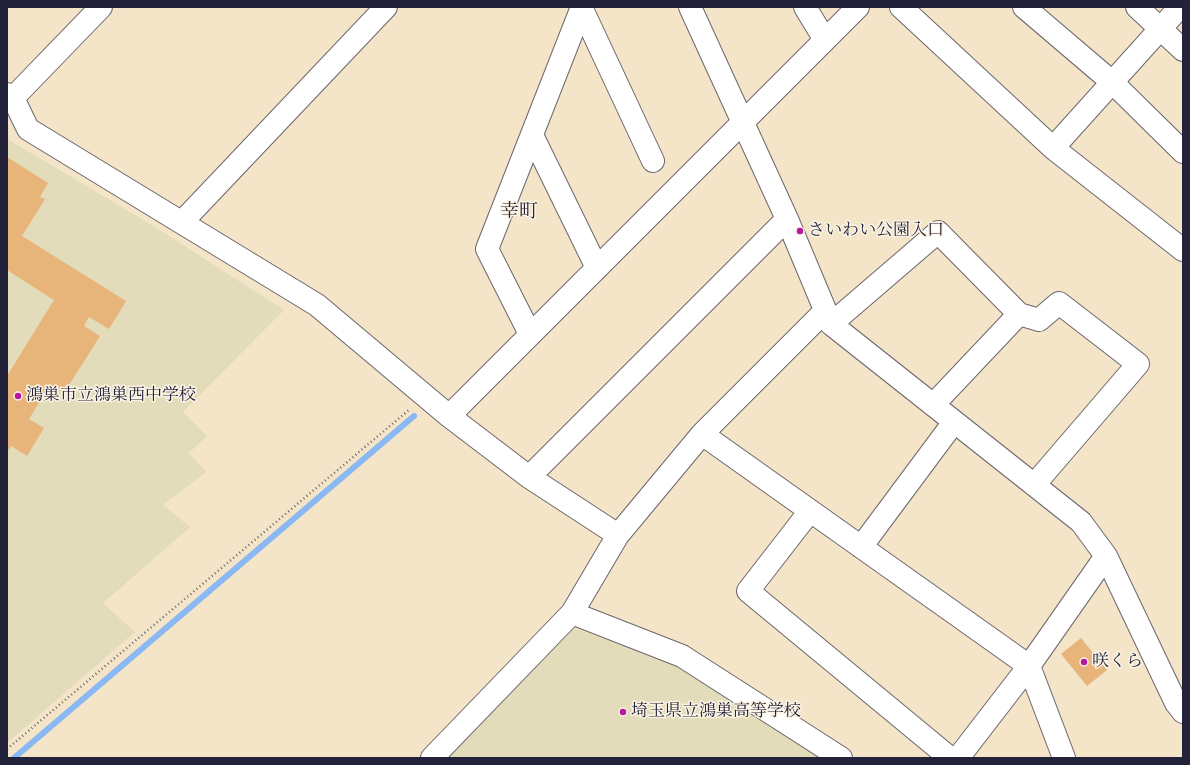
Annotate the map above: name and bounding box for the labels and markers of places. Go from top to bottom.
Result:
place label: さいわい公園入口 [808,221,944,241]
marker: さいわい公園入口 [795,226,805,236]
place label: 鴻巣市立鴻巣西中学校 [26,386,196,406]
marker: 鴻巣市立鴻巣西中学校 [13,391,23,401]
place label: 咲くら [1092,652,1143,672]
marker: 咲くら [1079,657,1089,667]
place label: 埼玉県立鴻巣高等学校 [631,702,801,722]
marker: 埼玉県立鴻巣高等学校 [618,707,628,717]

